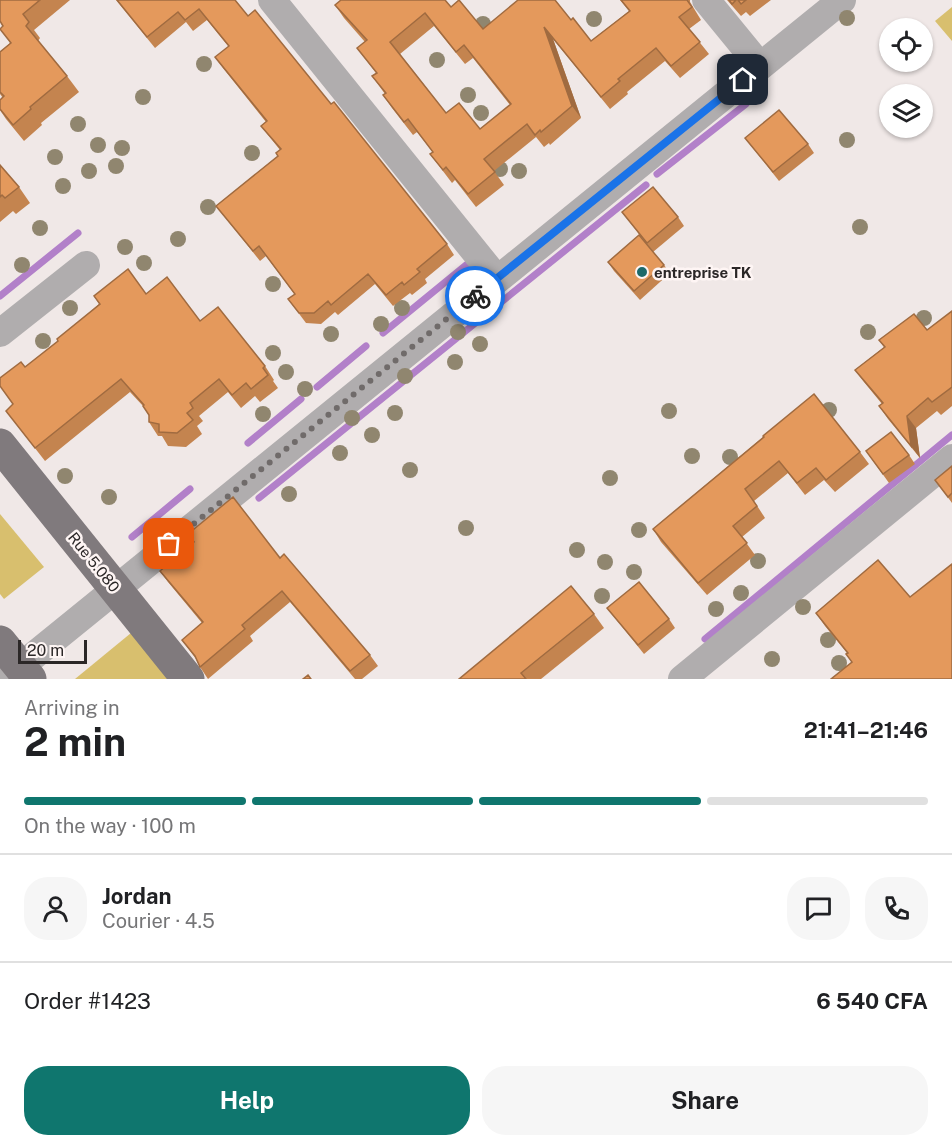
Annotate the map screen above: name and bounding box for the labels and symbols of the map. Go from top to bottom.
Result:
pin [717,54,768,105]
place label: entreprise TK [654,264,752,281]
marker: entreprise TK [635,265,649,279]
courier [445,266,505,326]
pin [143,518,194,569]
street label: Rue 5.080 [65,529,123,595]
scale bar [18,637,87,664]

